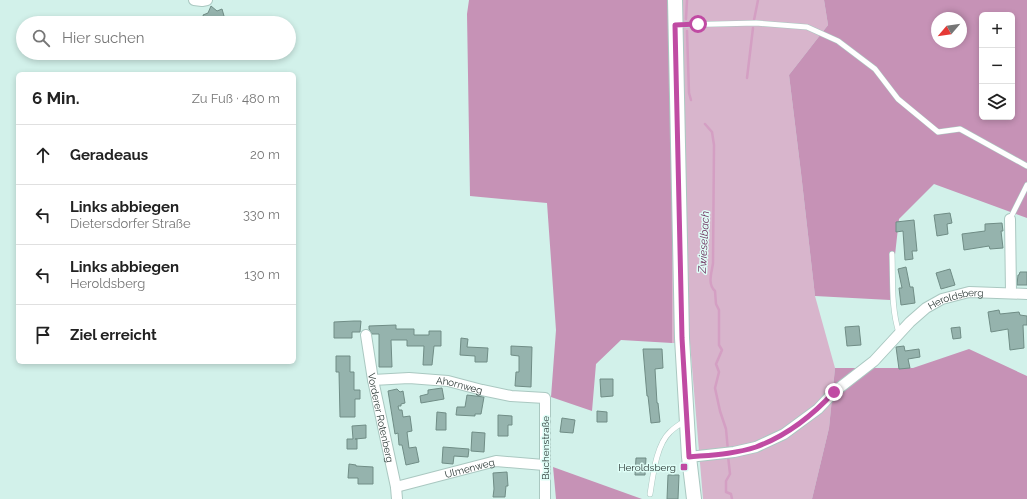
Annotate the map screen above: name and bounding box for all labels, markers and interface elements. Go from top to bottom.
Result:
north arrow [931,12,967,48]
map controls [979,12,1015,120]
button: + [979,12,1015,48]
route start [689,15,707,33]
search box [16,16,296,60]
icon: search [30,27,52,49]
text: Hier suchen [62,29,145,47]
button: − [979,48,1015,84]
button: layers [979,84,1015,120]
text: 6 Min. [32,88,80,108]
text: Zu Fuß · 480 m [192,91,280,106]
icon: ahead [32,144,54,166]
text: Geradeaus [70,146,148,164]
text: 20 m [250,147,280,162]
text: Links abbiegen [70,198,179,216]
icon: left [32,204,54,226]
text: 330 m [243,207,280,222]
water label: Zwieselbach [696,211,712,274]
text: Dietersdorfer Straße [70,216,191,231]
text: Links abbiegen [70,258,179,276]
icon: left [32,264,54,286]
text: 130 m [244,267,280,282]
text: Heroldsberg [70,276,145,291]
street label: Heroldsberg [926,286,984,311]
icon: arrive [32,324,54,346]
text: Ziel erreicht [70,326,157,344]
street label: Vorderer Rotenberg [366,372,396,463]
street label: Ahornweg [436,375,484,395]
route end [825,383,843,401]
street label: Buchenstraße [540,416,551,480]
street label: Ulmenweg [443,456,496,480]
place label: Heroldsberg [618,462,676,473]
marker: Heroldsberg [679,462,689,472]

